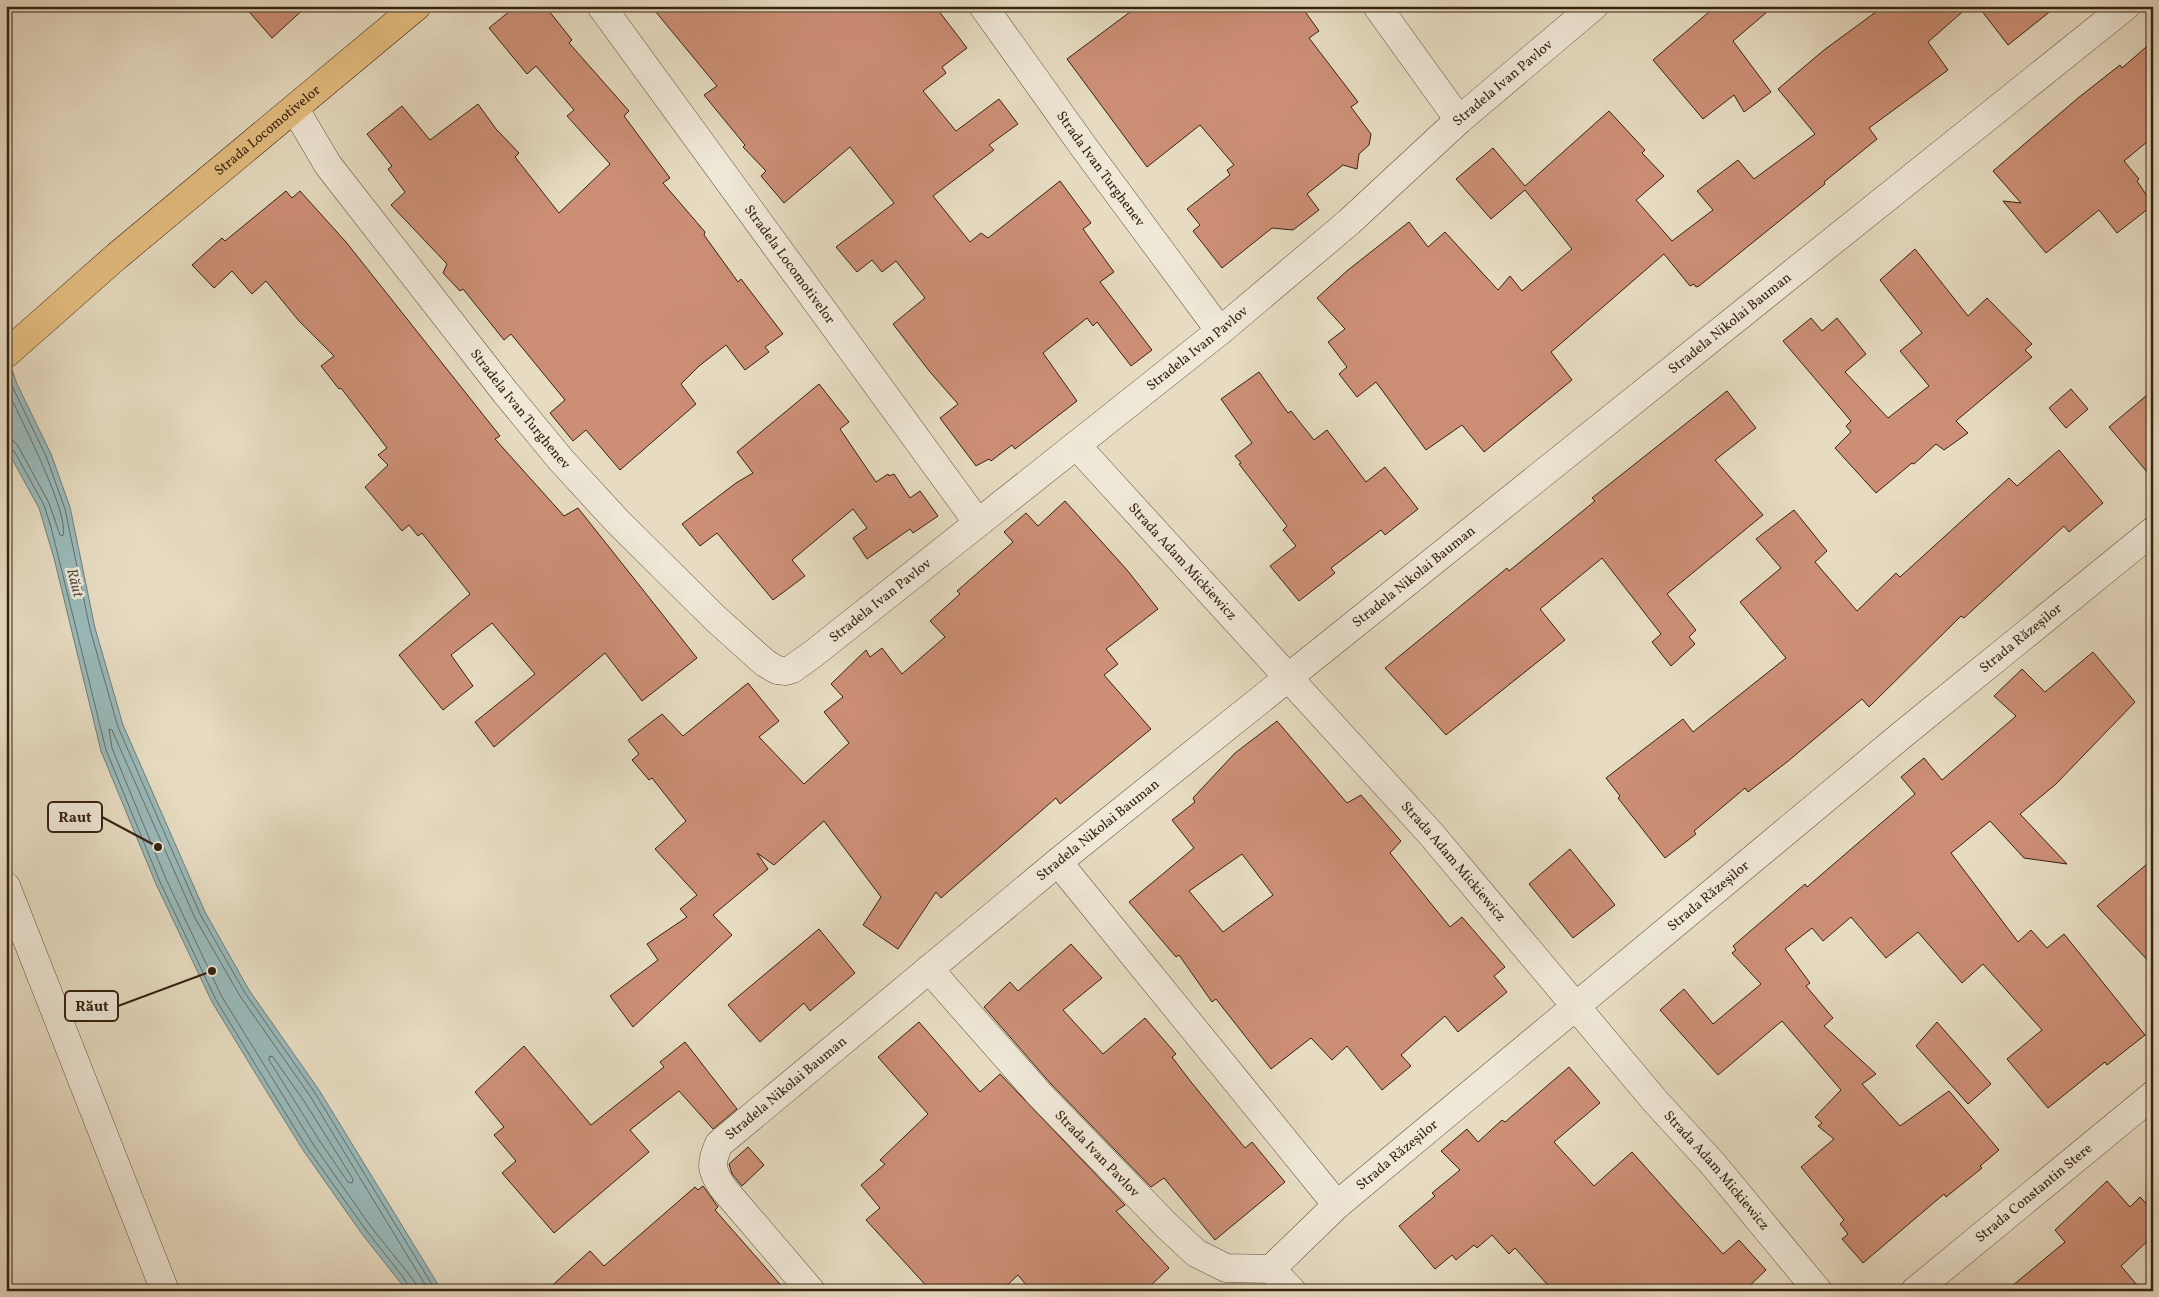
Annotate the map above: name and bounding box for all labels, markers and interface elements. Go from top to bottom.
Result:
street label: Stradela Ivan Pavlov [1449,35,1558,131]
street label: Strada Locomotivelor [210,81,325,180]
street label: Strada Ivan Turghenev [1052,107,1150,231]
street label: Stradela Locomotivelor [740,201,840,328]
street label: Stradela Nikolai Bauman [1664,268,1796,379]
street label: Stradela Ivan Pavlov [1143,301,1253,395]
street label: Stradela Ivan Turghenev [466,345,575,474]
street label: Strada Adam Mickiewicz [1124,499,1241,625]
street label: Stradela Nikolai Bauman [1348,521,1480,632]
street label: Stradela Ivan Pavlov [825,554,936,647]
water label: Răut [60,566,88,601]
street label: Strada Răzeșilor [1976,599,2066,678]
street label: Stradela Nikolai Bauman [1032,775,1164,885]
street label: Strada Adam Mickiewicz [1396,797,1510,926]
callout: Raut [48,802,102,832]
text: Raut [58,808,92,829]
street label: Strada Răzeșilor [1663,856,1753,936]
callout: Răut [65,991,118,1021]
text: Răut [75,997,109,1018]
street label: Stradela Nikolai Bauman [721,1032,851,1144]
street label: Strada Ivan Pavlov [1050,1106,1144,1202]
street label: Strada Adam Mickiewicz [1659,1107,1774,1234]
street label: Strada Răzeșilor [1352,1115,1442,1195]
street label: Strada Constantin Stere [1971,1139,2097,1247]

